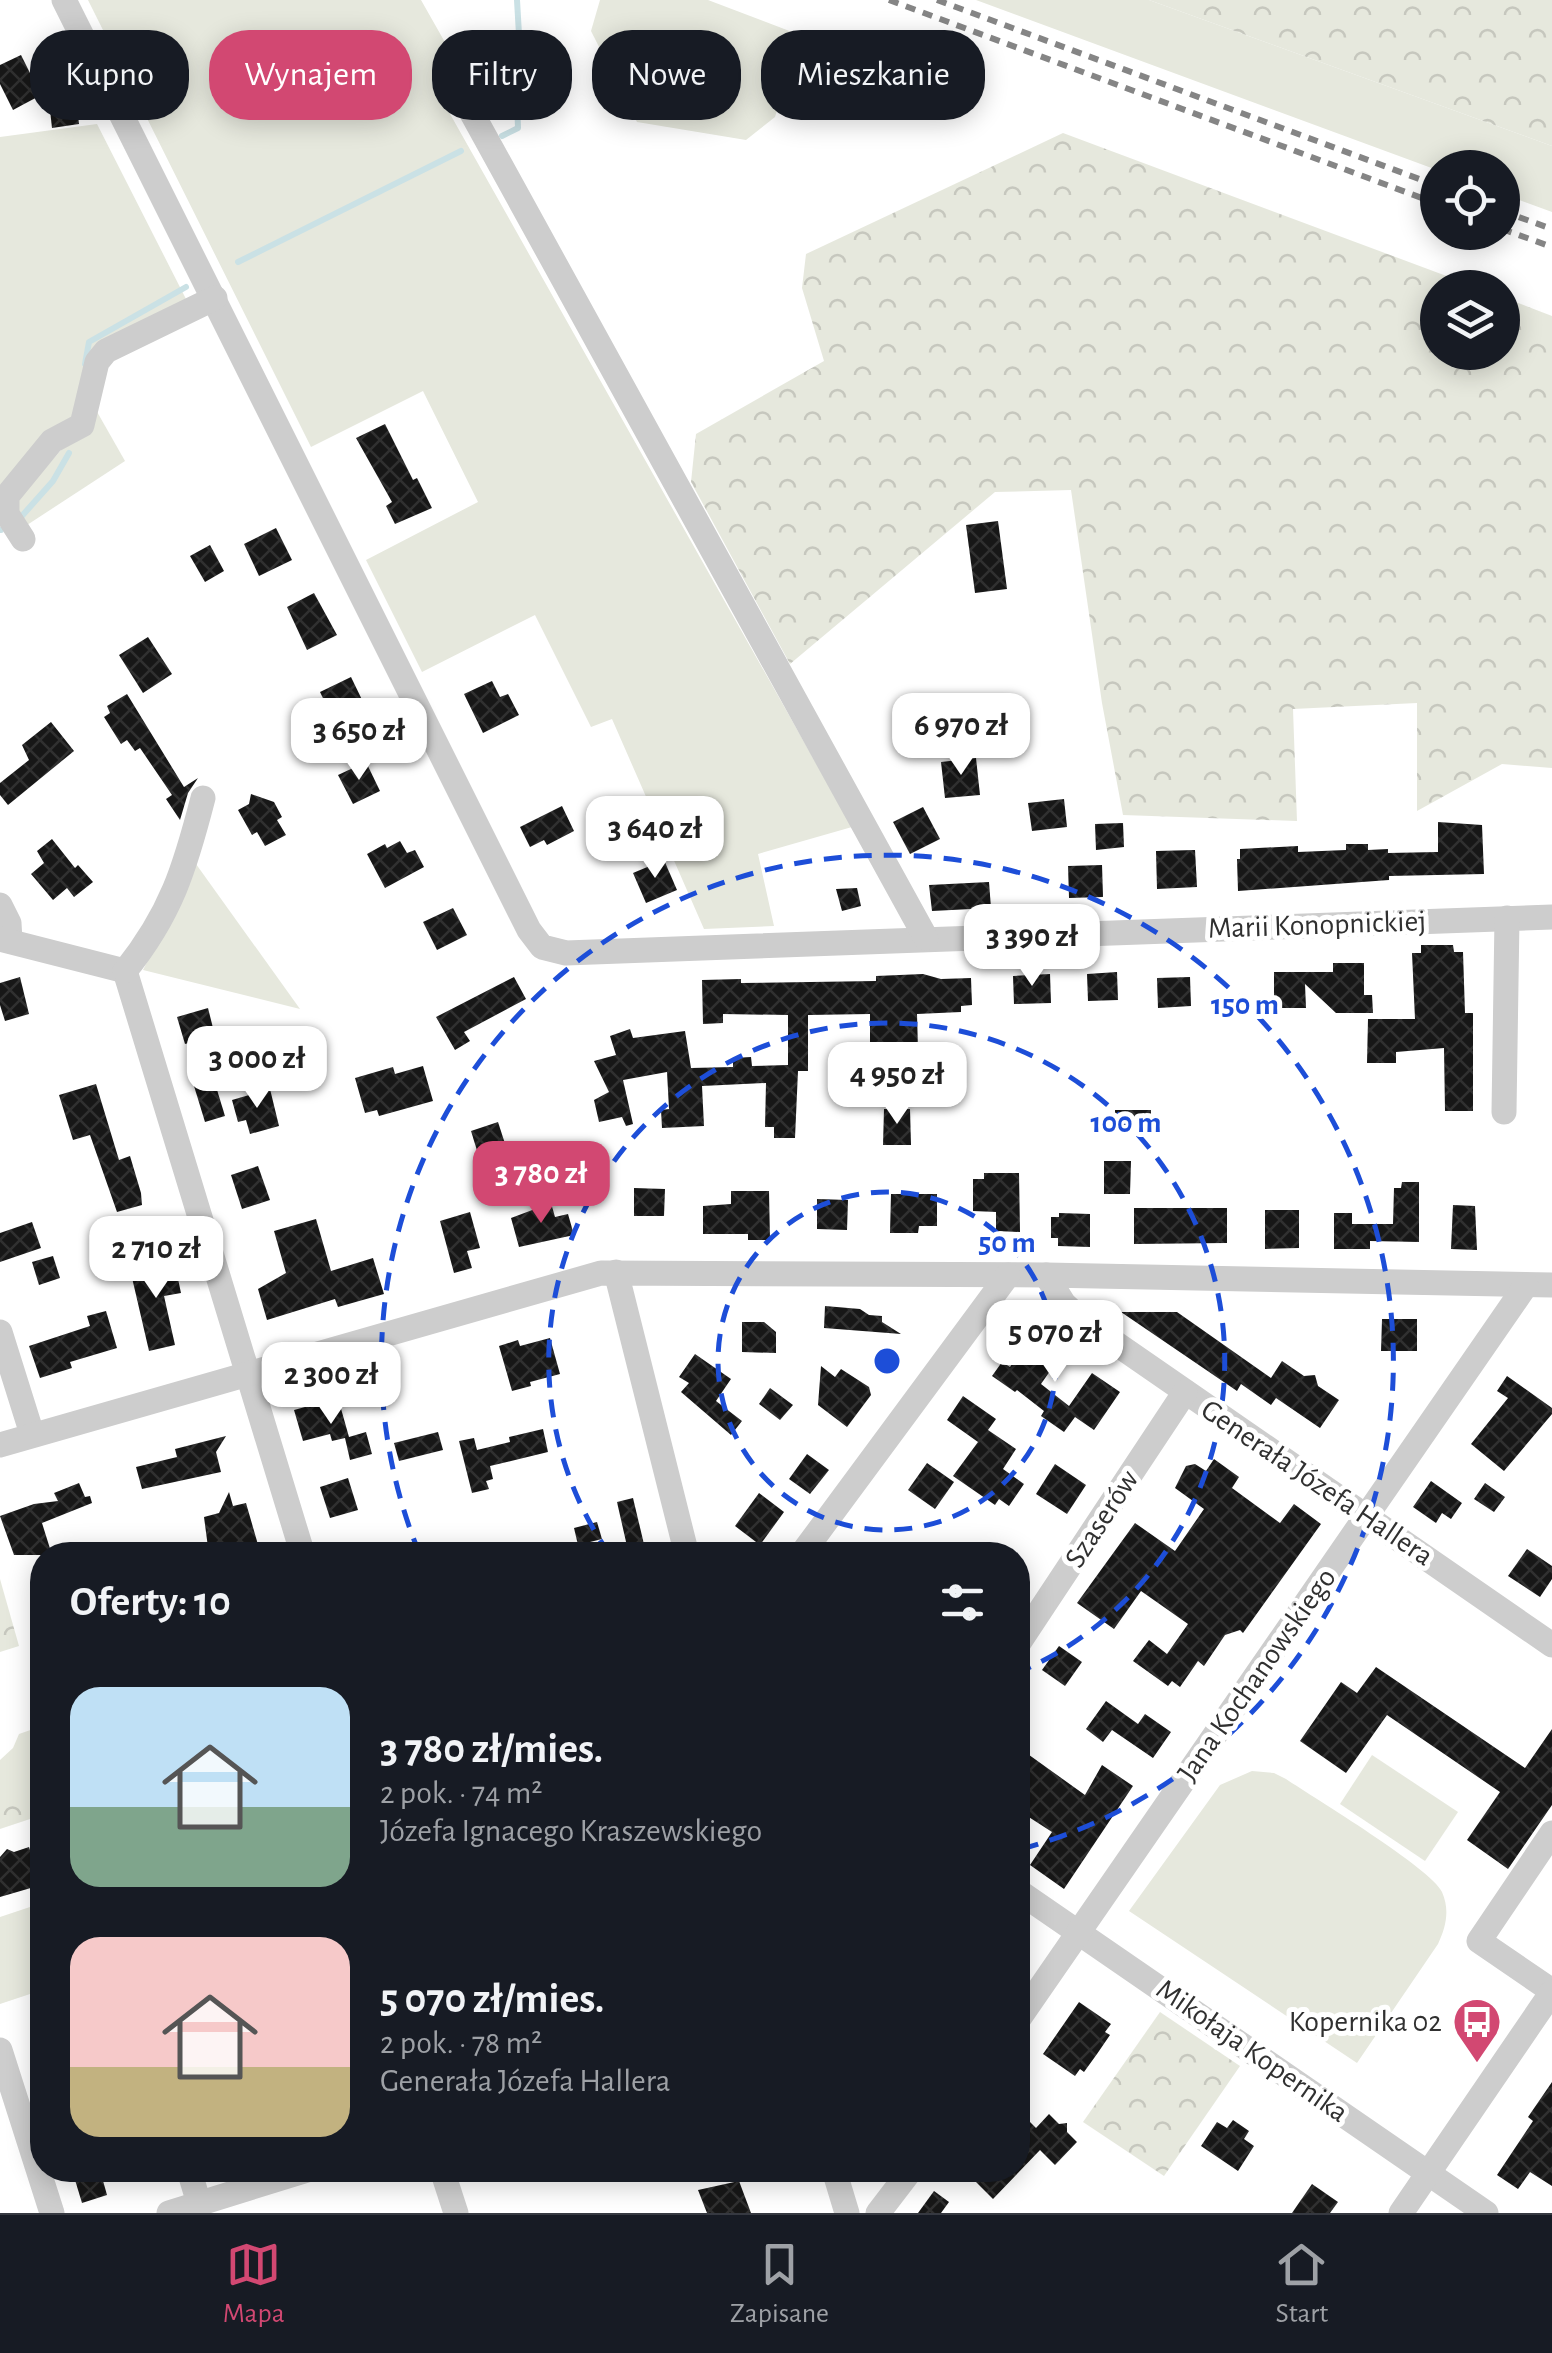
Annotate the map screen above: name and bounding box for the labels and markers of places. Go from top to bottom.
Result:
pin: 6 970 zł [858,693,1064,778]
pin: 3 650 zł [256,698,462,783]
pin: 3 640 zł [552,796,758,881]
pin: 3 390 zł [929,904,1135,989]
pin: 3 000 zł [154,1026,360,1111]
pin: 4 950 zł [794,1042,1000,1127]
pin: 3 780 zł [438,1141,644,1226]
pin: 2 710 zł [53,1216,259,1301]
pin: 5 070 zł [952,1300,1158,1385]
pin: 2 300 zł [228,1342,434,1427]
centre of rings [869,1343,905,1379]
bus stop icon: Kopernika 02 [1451,1996,1503,2064]
place label: Kopernika 02 [1289,2007,1442,2037]

